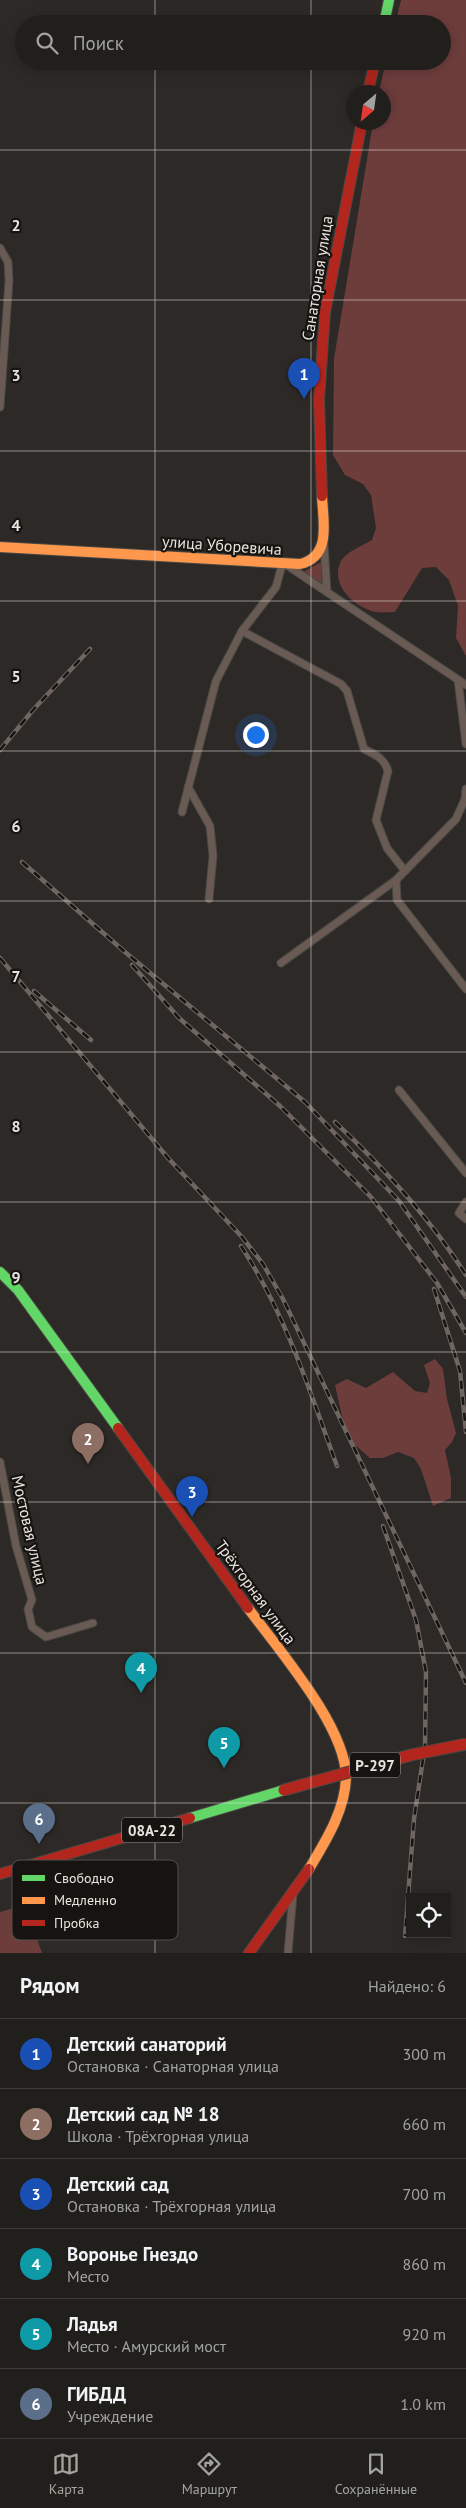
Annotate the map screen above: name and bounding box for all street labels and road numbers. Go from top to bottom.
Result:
street label: Санаторная улица [297,214,337,342]
street label: улица Уборевича [162,531,282,559]
street label: Мостовая улица [8,1473,52,1587]
street label: Трёхгорная улица [212,1536,300,1648]
road number: Р-297 [350,1752,400,1778]
road number: 08А-22 [122,1818,182,1842]

